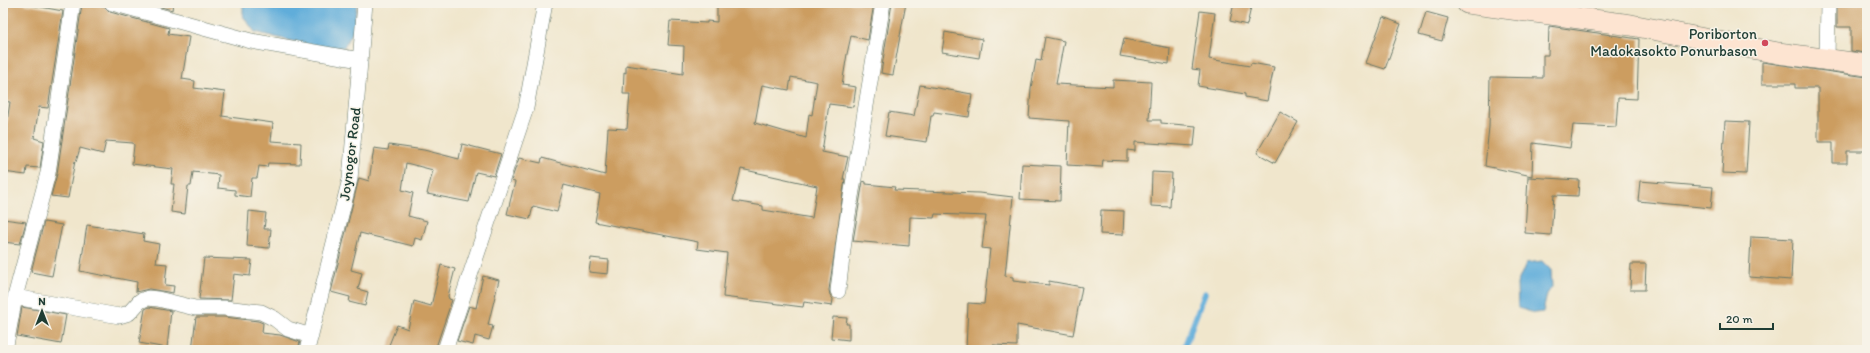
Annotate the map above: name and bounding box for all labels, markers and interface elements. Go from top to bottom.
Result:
place label: Poriborton Madokasokto Ponurbason [1590,25,1758,60]
marker: Poriborton Madokasokto Ponurbason [1760,38,1770,48]
street label: Joynogor Road [335,106,365,202]
north arrow [22,291,62,331]
text: N [38,295,46,308]
scale bar [1720,305,1773,331]
text: 20 m [1726,312,1753,326]

